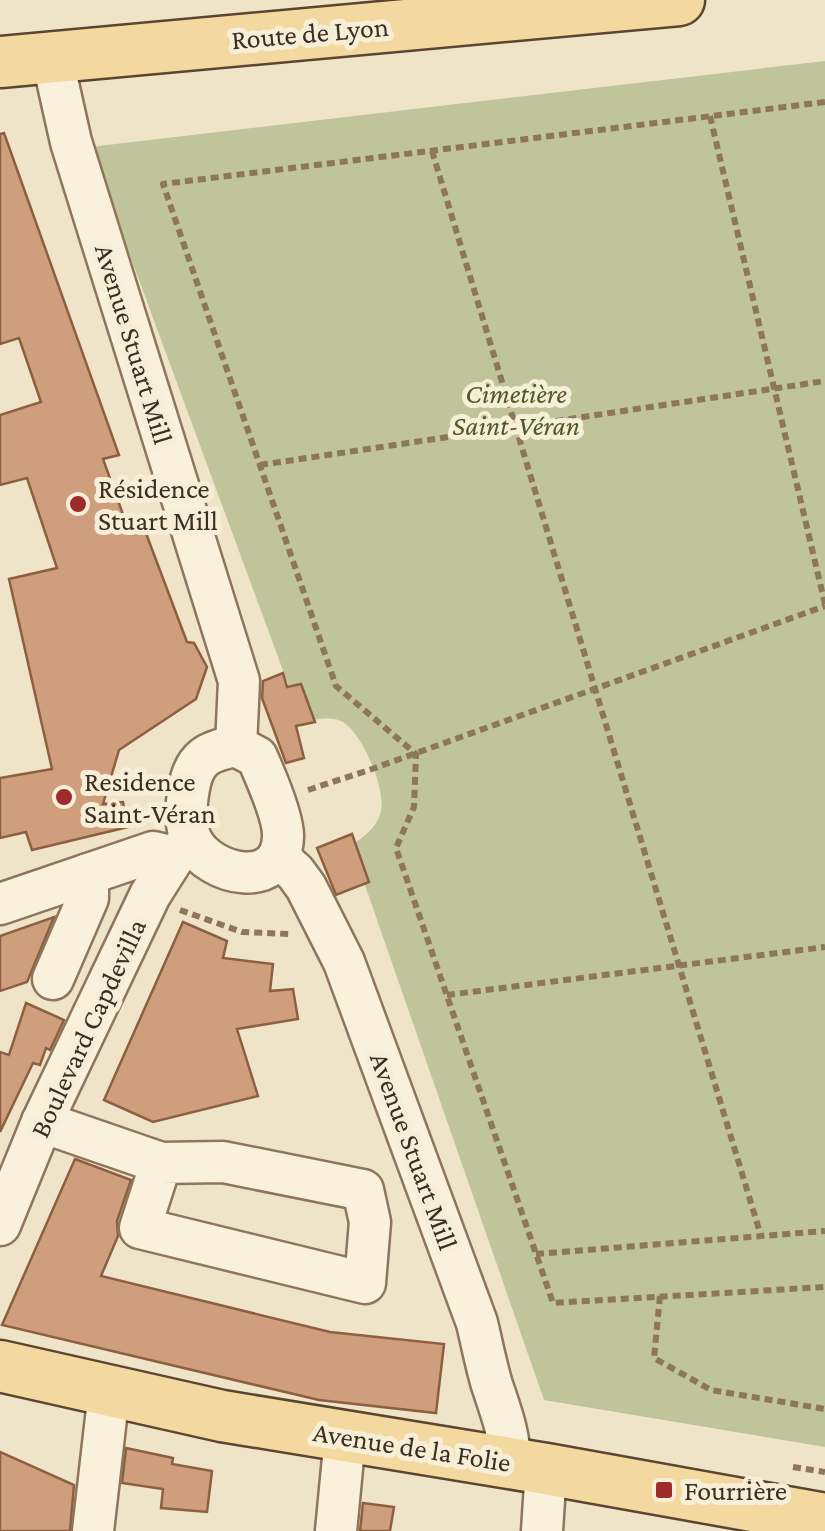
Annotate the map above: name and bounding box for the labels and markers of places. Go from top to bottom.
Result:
place label: Résidence Stuart Mill [98,473,218,536]
marker: Résidence Stuart Mill [67,493,89,515]
place label: Residence Saint-Véran [84,766,216,829]
marker: Residence Saint-Véran [53,786,75,808]
place label: Fourrière [684,1475,787,1506]
marker: Fourrière [653,1479,675,1501]

